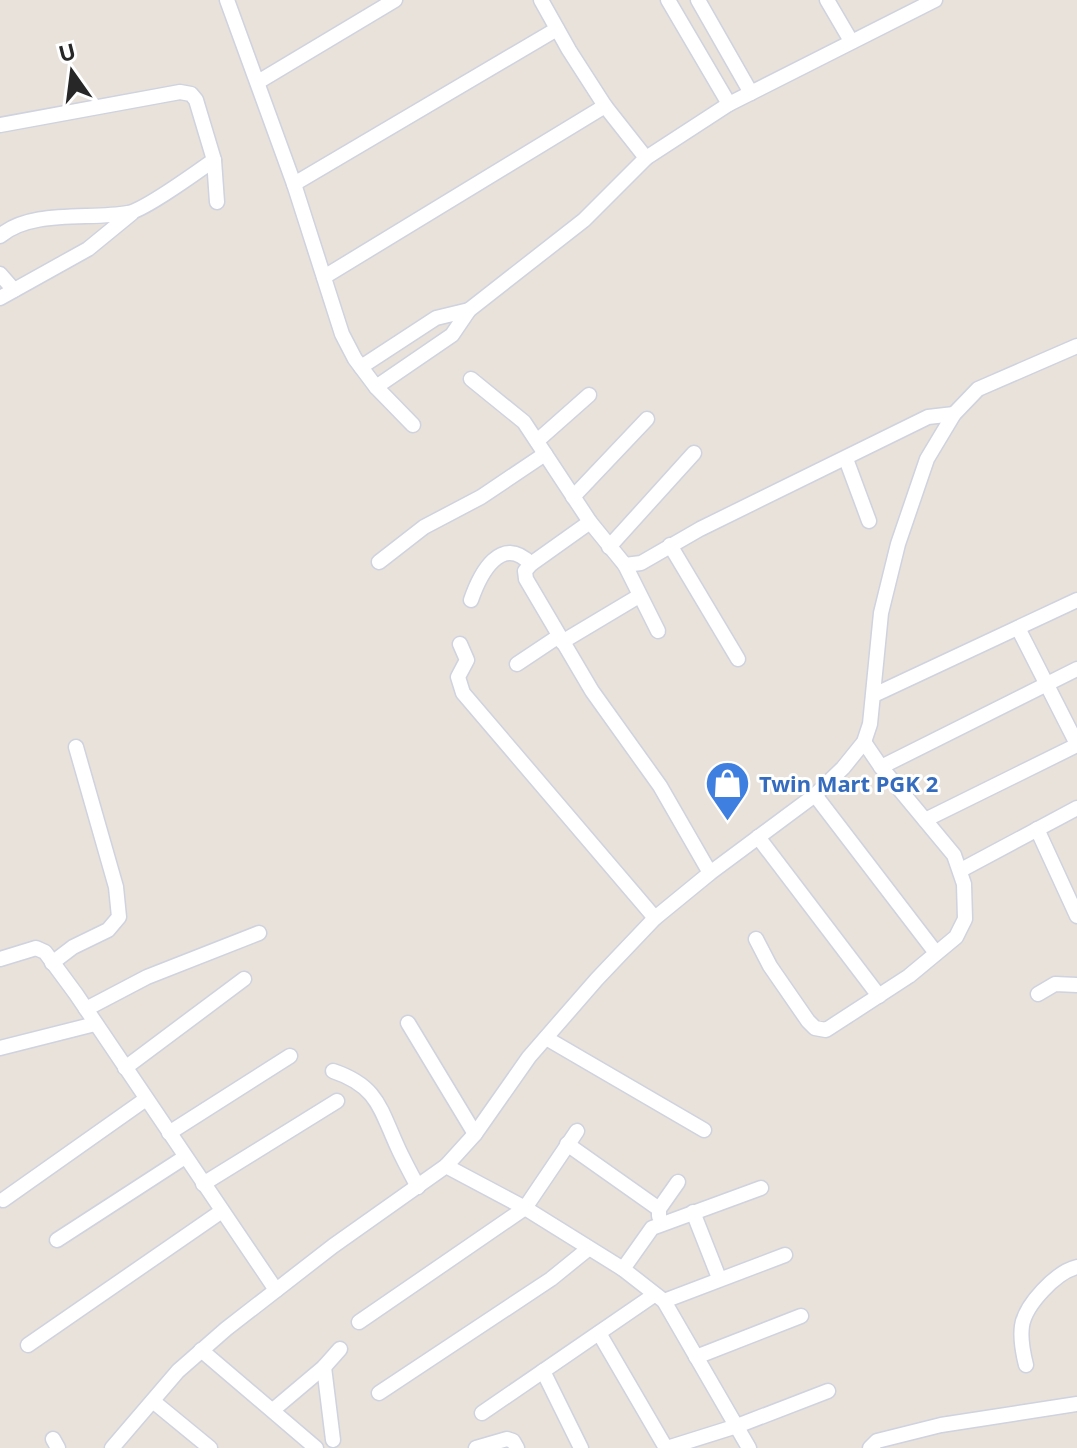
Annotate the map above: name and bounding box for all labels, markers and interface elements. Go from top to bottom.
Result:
north arrow [32,32,112,112]
text: U [55,35,79,68]
shop icon: Twin Mart PGK 2 [704,759,752,822]
place label: Twin Mart PGK 2 [759,768,938,798]

